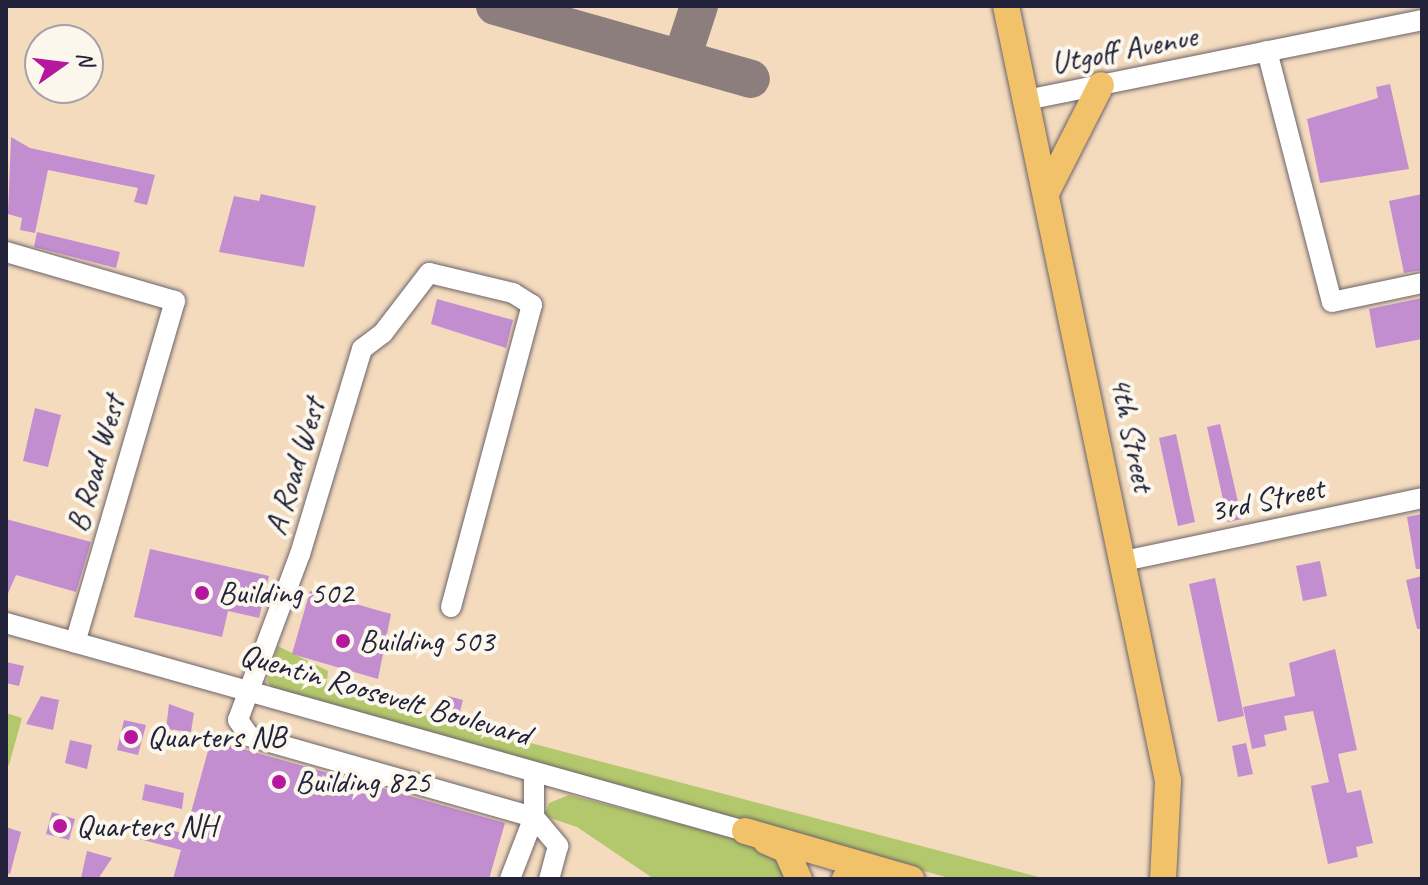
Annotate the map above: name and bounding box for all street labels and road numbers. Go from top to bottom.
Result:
street label: Utgoff Avenue [1048,17,1200,83]
street label: 4th Street [1101,373,1163,495]
street label: B Road West [58,391,134,537]
street label: A Road West [256,394,334,540]
street label: 3rd Street [1206,469,1328,531]
street label: Quentin Roosevelt Boulevard [235,635,535,755]

